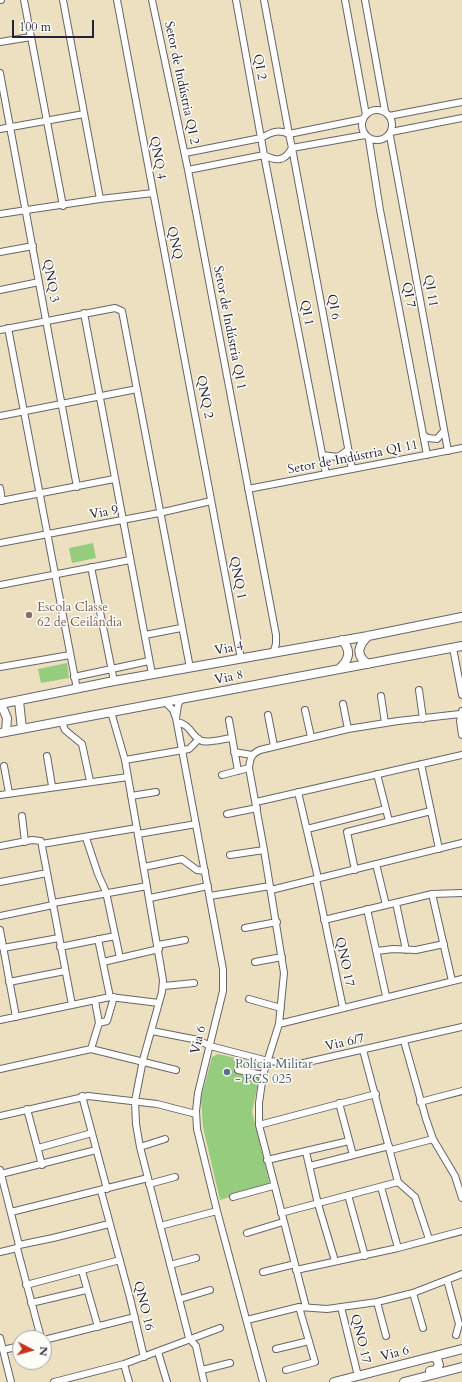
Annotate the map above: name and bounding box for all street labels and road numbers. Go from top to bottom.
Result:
street label: Setor de Indústria QI 2 [160,20,202,146]
street label: QI 2 [249,53,269,81]
street label: QNQ 4 [146,135,168,181]
street label: QNQ [163,225,185,261]
street label: QNQ 3 [39,258,61,304]
street label: Setor de Indústria QI 1 [209,265,249,391]
street label: QI 11 [420,274,440,308]
street label: QI 7 [398,281,418,309]
street label: QI 6 [323,293,343,321]
street label: QI 1 [296,299,316,327]
street label: QNQ 2 [192,374,216,420]
street label: Setor de Indústria QI 11 [287,438,419,478]
street label: Via 9 [88,503,120,523]
street label: QNQ 1 [225,555,249,601]
street label: Via 4 [213,639,245,659]
street label: Via 8 [213,668,245,688]
street label: QNO 17 [331,936,357,988]
street label: Via 6 [188,1024,210,1056]
street label: Via 6/7 [324,1031,366,1055]
street label: QNO 16 [129,1280,157,1332]
street label: QNO 17 [346,1313,374,1365]
street label: Via 6 [379,1343,411,1365]

